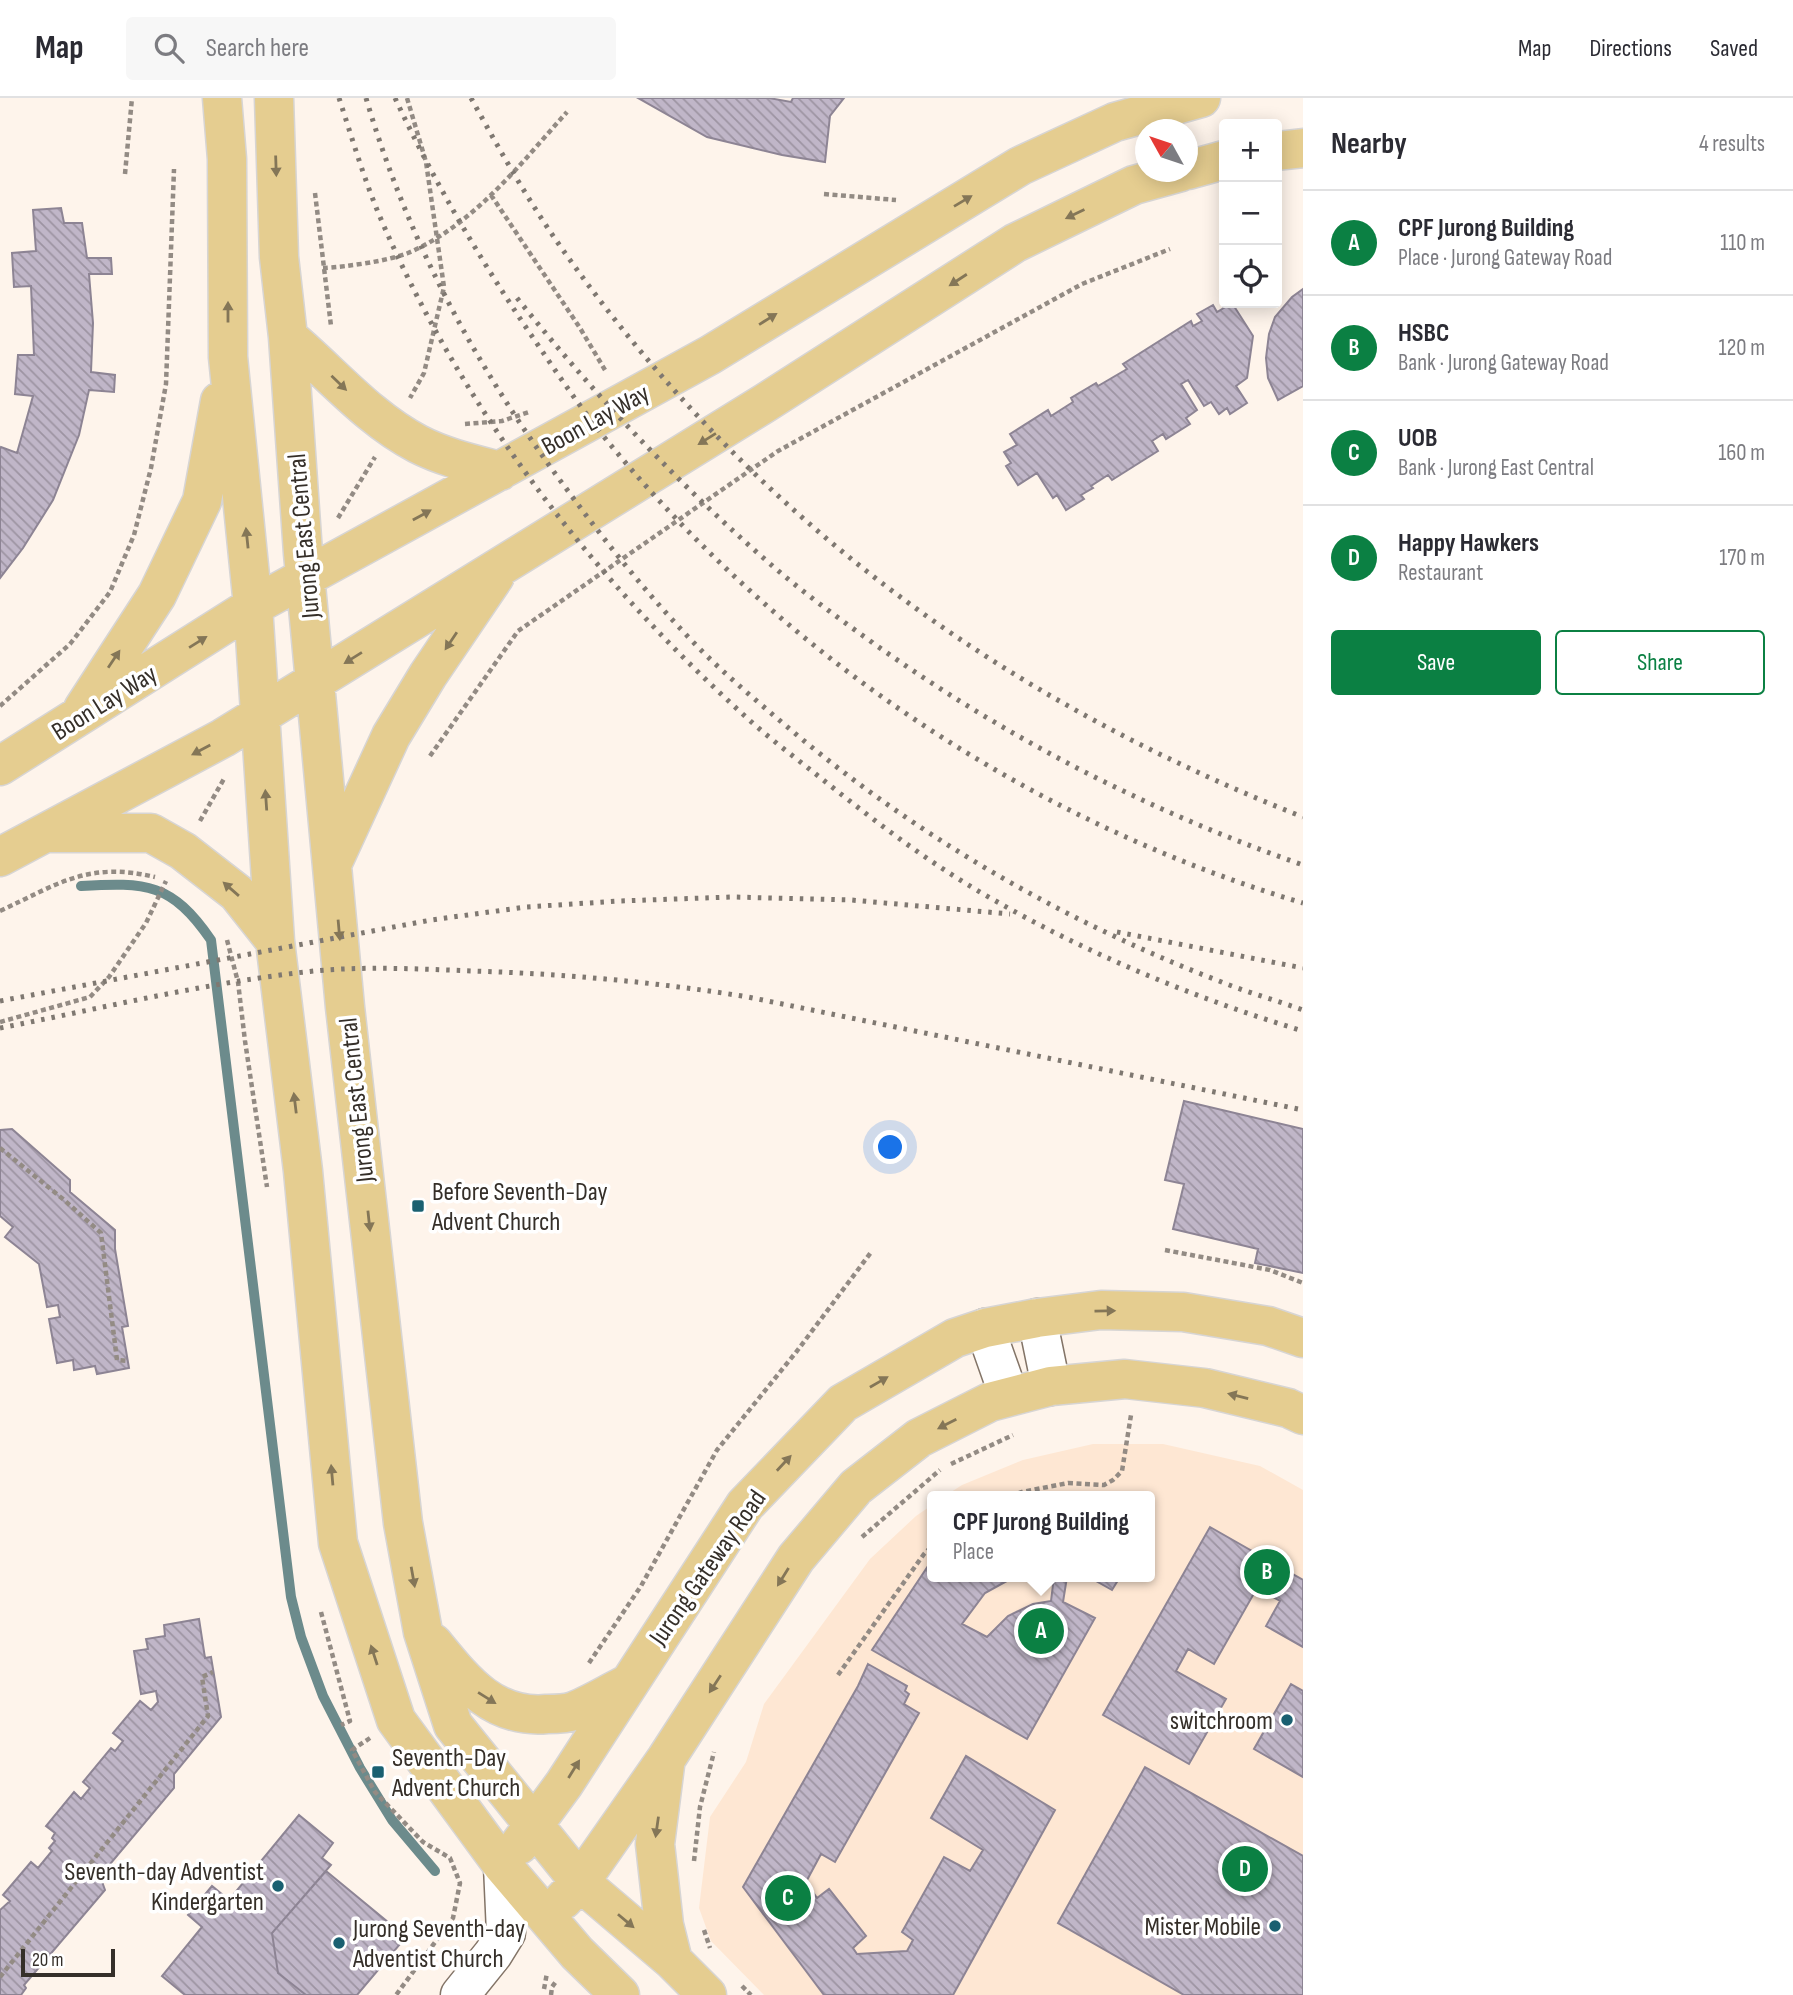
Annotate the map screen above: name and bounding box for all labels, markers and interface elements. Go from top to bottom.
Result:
search box [126,17,616,80]
text: Map [35,28,84,68]
icon: search [150,29,188,67]
text: Search here [206,33,309,64]
text: Map [1518,34,1551,63]
text: Directions [1589,34,1672,63]
text: Saved [1710,34,1758,63]
north arrow [1135,119,1198,182]
map controls [1219,119,1282,308]
button: + [1219,119,1282,182]
text: Nearby [1331,126,1407,162]
text: 4 results [1699,130,1765,158]
one-way arrow [270,155,282,177]
button: − [1219,182,1282,245]
one-way arrow [953,194,972,207]
one-way arrow [1065,208,1085,220]
text: CPF Jurong Building [1398,213,1574,244]
text: A [1349,229,1359,257]
text: 110 m [1720,229,1765,257]
text: Place · Jurong Gateway Road [1398,244,1612,272]
button: locate [1219,245,1282,308]
one-way arrow [948,273,967,286]
one-way arrow [222,301,234,323]
one-way arrow [759,312,778,325]
text: HSBC [1398,318,1449,349]
text: B [1349,334,1359,362]
text: 120 m [1719,334,1765,362]
text: Bank · Jurong Gateway Road [1398,349,1609,377]
one-way arrow [330,374,347,390]
street label: Boon Lay Way [537,378,655,463]
text: UOB [1398,423,1437,454]
one-way arrow [698,432,717,445]
text: C [1348,439,1360,467]
text: 160 m [1718,439,1765,467]
street label: Jurong East Central [282,452,327,621]
text: Bank · Jurong East Central [1398,454,1594,482]
one-way arrow [413,509,432,521]
one-way arrow [241,527,252,549]
text: Happy Hawkers [1398,528,1539,559]
text: D [1348,544,1360,572]
text: 170 m [1719,544,1765,572]
text: Restaurant [1398,559,1483,587]
button: Save [1331,630,1541,695]
button: Share [1555,630,1765,695]
one-way arrow [444,632,458,650]
one-way arrow [189,636,208,649]
one-way arrow [107,650,121,668]
one-way arrow [344,651,363,664]
street label: Boon Lay Way [46,659,163,748]
one-way arrow [192,744,211,756]
one-way arrow [260,789,271,811]
one-way arrow [223,882,240,897]
one-way arrow [334,920,345,942]
street label: Jurong East Central [333,1016,382,1185]
one-way arrow [289,1092,300,1114]
your location [873,1130,907,1164]
place label: Before Seventh-Day Advent Church [431,1177,608,1238]
marker: Before Seventh-Day Advent Church [410,1198,426,1214]
one-way arrow [364,1210,375,1232]
one-way arrow [1094,1305,1116,1316]
one-way arrow [870,1376,889,1388]
one-way arrow [1227,1390,1249,1401]
one-way arrow [937,1418,957,1429]
one-way arrow [776,1455,792,1472]
one-way arrow [326,1463,337,1485]
street label: Jurong Gateway Road [643,1484,773,1652]
popup [927,1491,1155,1582]
text: CPF Jurong Building [953,1507,1129,1538]
text: Place [953,1538,994,1566]
pin: B [1244,1546,1290,1598]
one-way arrow [408,1566,419,1588]
one-way arrow [777,1568,790,1587]
pin: A [1018,1605,1064,1657]
one-way arrow [368,1645,378,1666]
one-way arrow [709,1675,722,1694]
one-way arrow [478,1692,497,1705]
place label: switchroom [1170,1706,1273,1737]
marker: switchroom [1279,1712,1295,1728]
place label: Seventh-Day Advent Church [391,1743,520,1804]
one-way arrow [567,1759,580,1778]
marker: Seventh-Day Advent Church [370,1764,386,1780]
one-way arrow [652,1816,663,1838]
pin: D [1222,1843,1268,1895]
place label: Seventh-day Adventist Kindergarten [64,1857,264,1918]
pin: C [765,1872,811,1924]
marker: Seventh-day Adventist Kindergarten [270,1878,286,1894]
place label: Mister Mobile [1144,1912,1261,1943]
one-way arrow [618,1913,635,1928]
place label: Jurong Seventh-day Adventist Church [352,1914,525,1975]
marker: Mister Mobile [1267,1918,1283,1934]
marker: Jurong Seventh-day Adventist Church [331,1935,347,1951]
scale bar [21,1946,116,1978]
text: 20 m [32,1949,64,1972]

